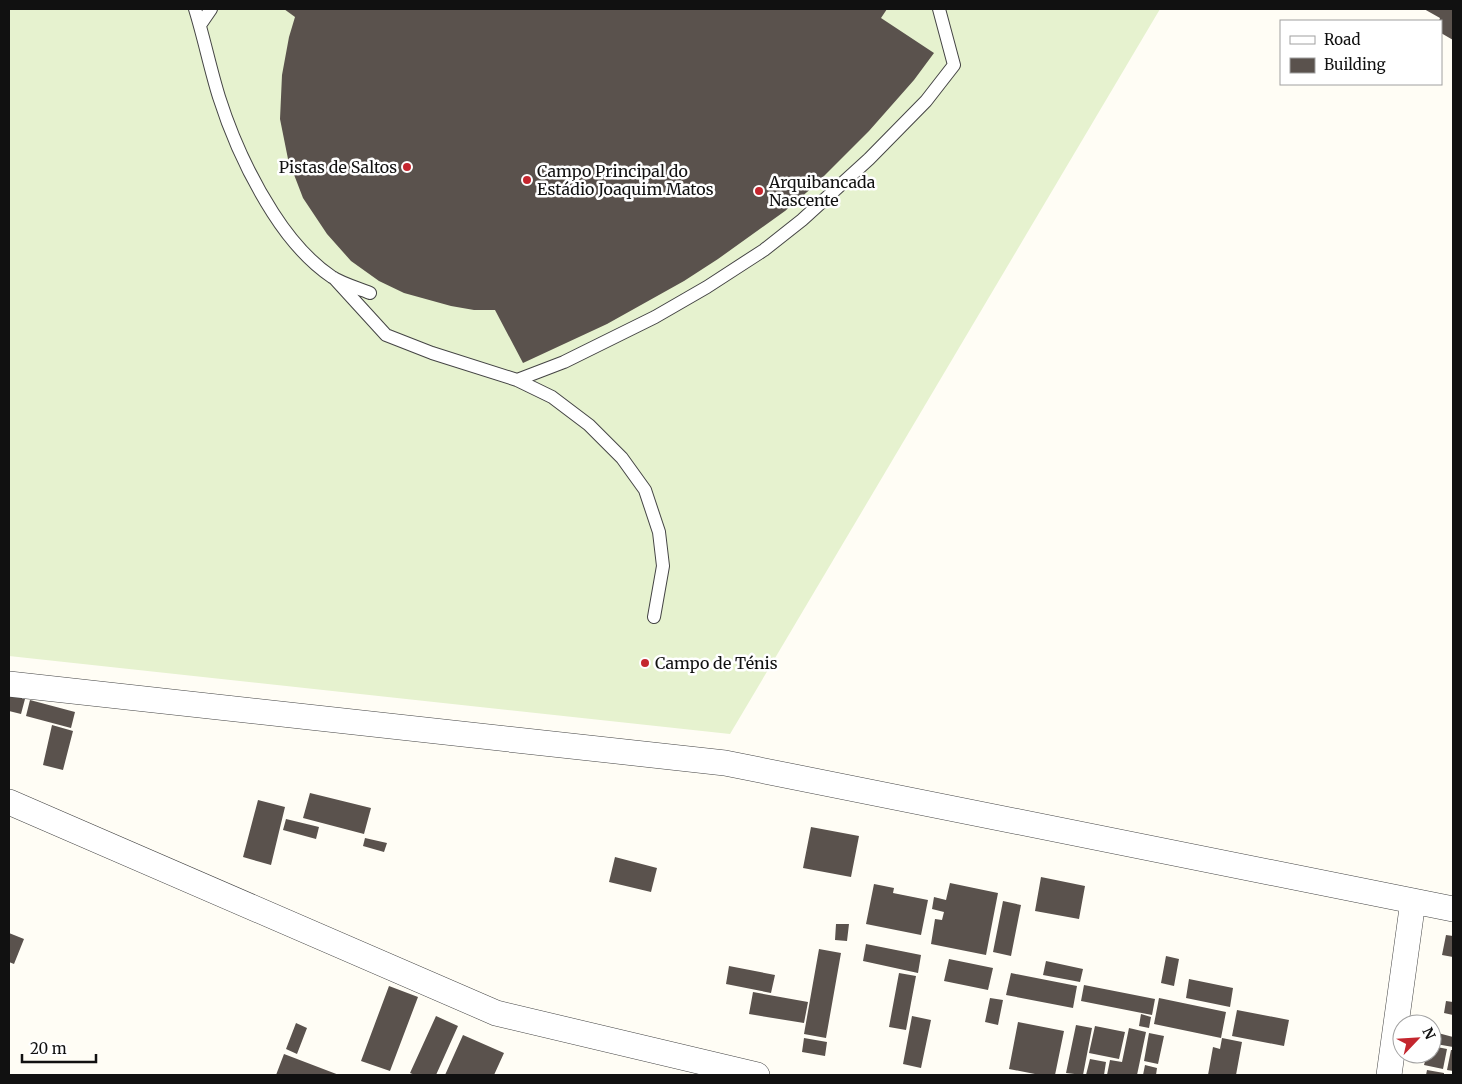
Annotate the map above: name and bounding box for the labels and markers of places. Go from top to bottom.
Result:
place label: Pistas de Saltos [279,157,397,177]
marker: Pistas de Saltos [401,161,413,173]
place label: Campo Principal do Estádio Joaquim Matos [537,161,714,199]
place label: Arquibancada Nascente [768,172,876,210]
marker: Campo Principal do Estádio Joaquim Matos [521,174,533,186]
marker: Arquibancada Nascente [753,185,765,197]
place label: Campo de Ténis [655,653,778,673]
marker: Campo de Ténis [639,657,651,669]

